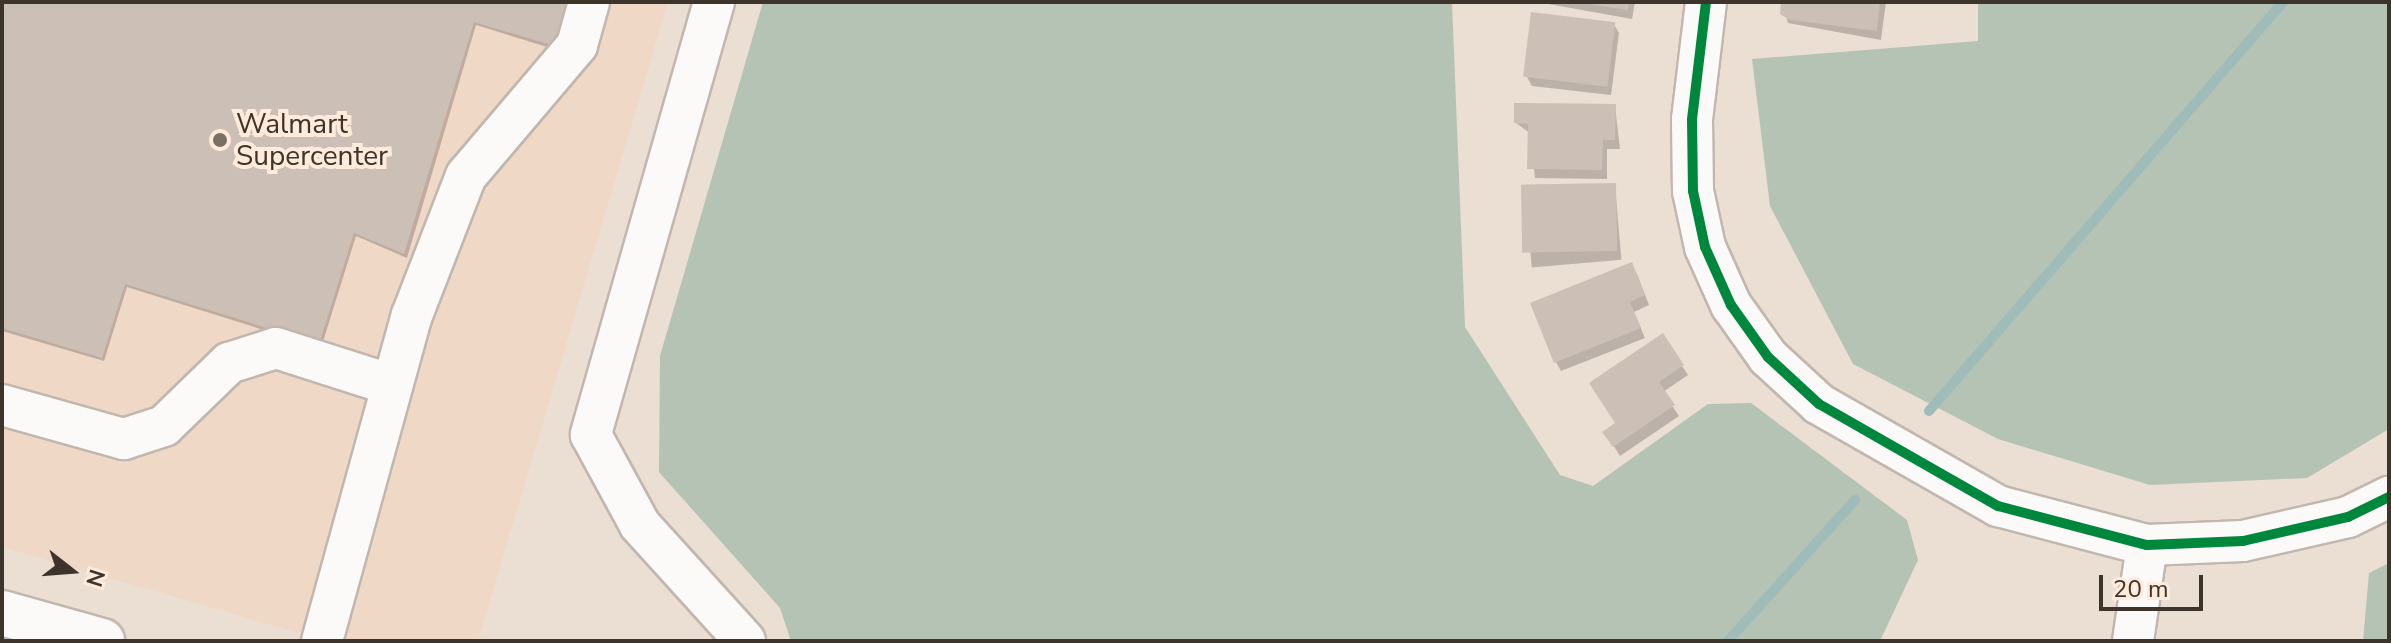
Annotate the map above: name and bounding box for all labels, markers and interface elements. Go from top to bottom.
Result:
place label: Walmart Supercenter [236,107,388,173]
marker: Walmart Supercenter [211,131,229,149]
north arrow [32,531,112,611]
scale bar [2103,559,2207,609]
text: N [78,566,112,590]
text: 20 m [2113,573,2169,605]

